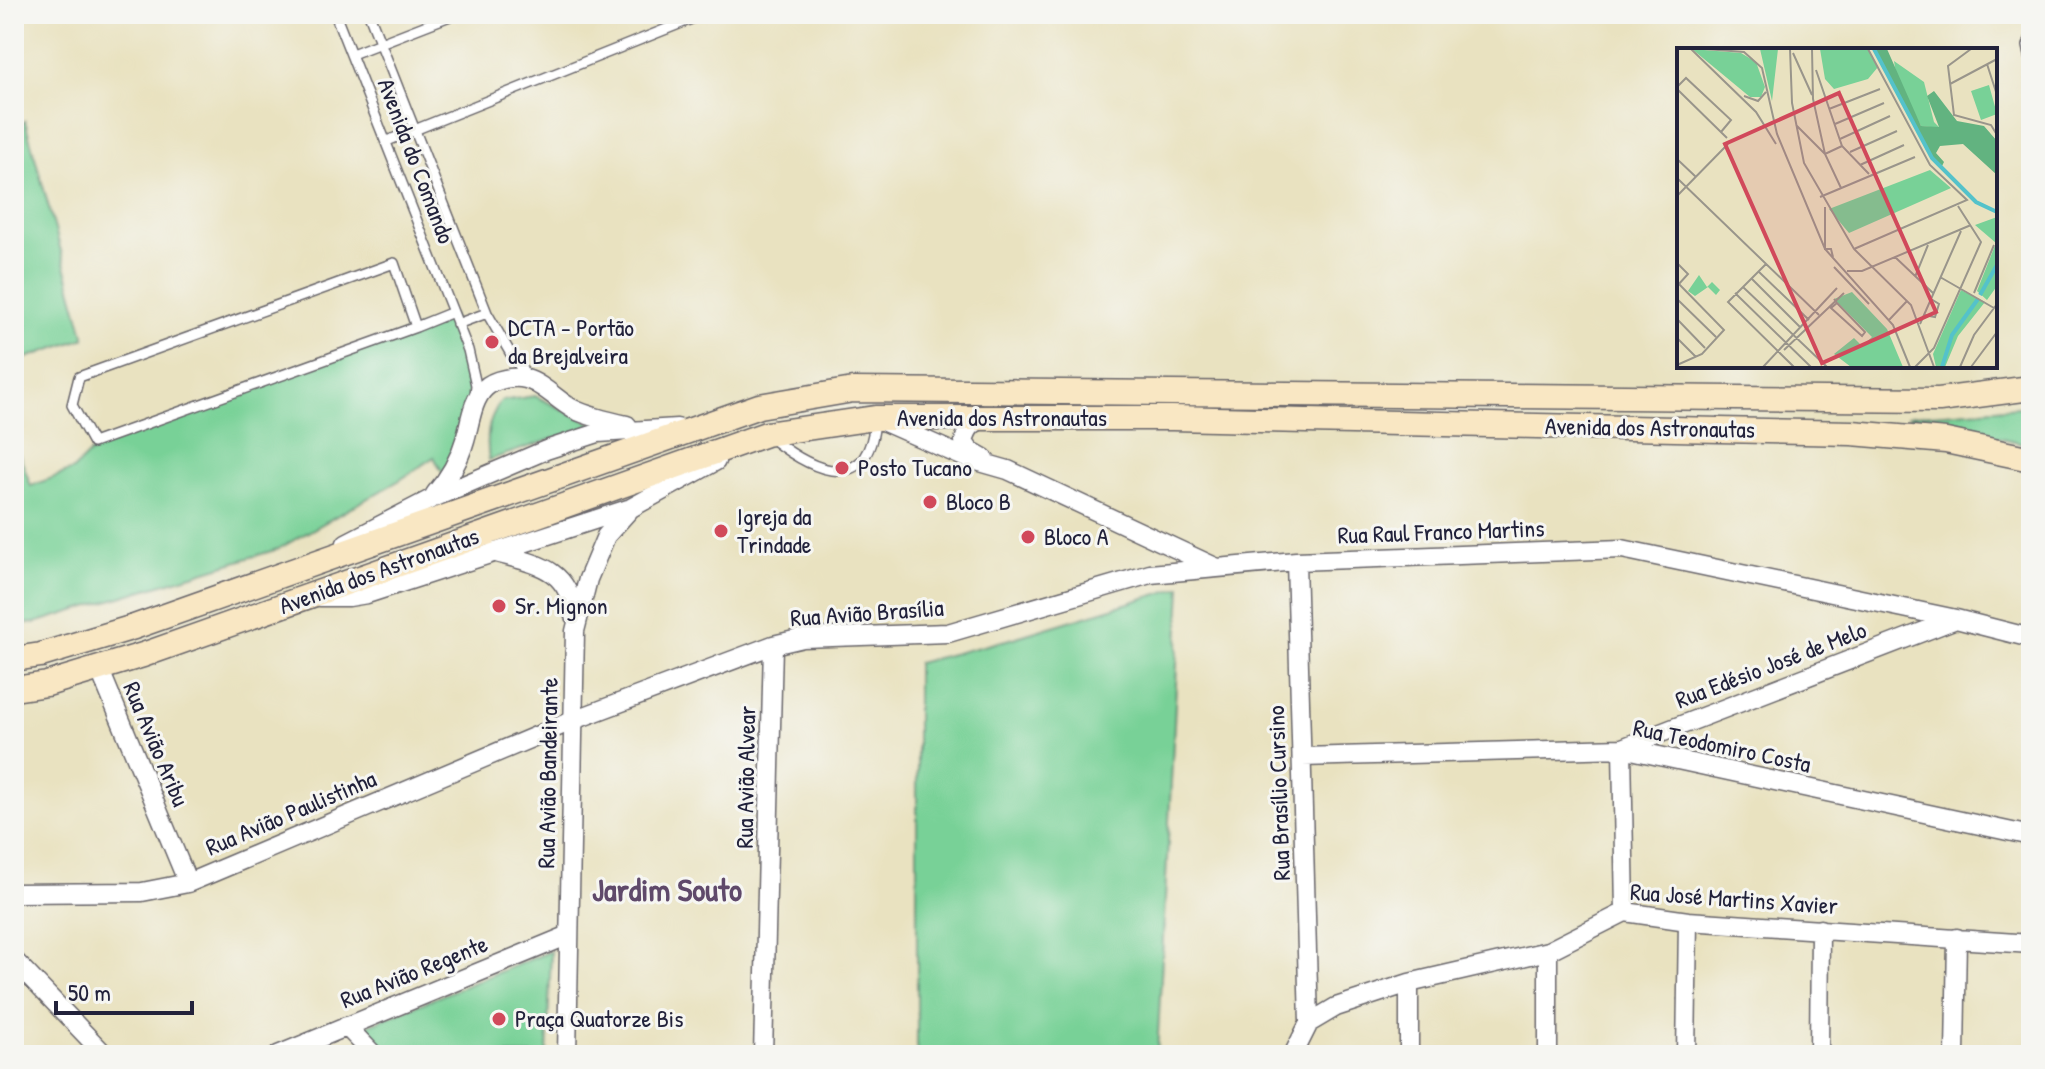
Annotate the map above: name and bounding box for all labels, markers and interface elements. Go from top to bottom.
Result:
inset map [1677,48,1997,368]
street label: Avenida do Comando [371,74,463,248]
place label: DCTA - Portão da Brejalveira [508,311,634,371]
marker: DCTA - Portão da Brejalveira [483,333,501,351]
street label: Avenida dos Astronautas [897,401,1107,433]
street label: Avenida dos Astronautas [1545,409,1755,445]
place label: Posto Tucano [858,451,972,483]
marker: Posto Tucano [833,459,851,477]
place label: Bloco B [946,485,1011,517]
marker: Bloco B [921,493,939,511]
place label: Igreja da Trindade [737,500,812,560]
street label: Rua Raul Franco Martins [1337,511,1545,551]
street label: Avenida dos Astronautas [274,519,483,621]
place label: Bloco A [1044,520,1109,552]
marker: Igreja da Trindade [712,522,730,540]
marker: Bloco A [1019,528,1037,546]
place label: Sr. Mignon [515,589,608,621]
street label: Rua Avião Brasília [789,591,945,633]
marker: Sr. Mignon [490,597,508,615]
street label: Rua Edésio José de Melo [1671,613,1871,715]
street label: Rua Avião Aribu [116,676,198,811]
street label: Rua Avião Bandeirante [529,677,565,869]
street label: Rua Avião Alvear [728,705,762,849]
street label: Rua Brasílio Cursino [1259,705,1297,881]
street label: Rua Teodomiro Costa [1630,711,1814,779]
street label: Rua Avião Paulistinha [200,762,381,862]
district label: Jardim Souto [592,868,742,911]
street label: Rua José Martins Xavier [1629,875,1839,921]
street label: Rua Avião Regente [335,927,492,1015]
scale bar [56,965,192,1015]
text: 50 m [68,976,111,1008]
place label: Praça Quatorze Bis [515,1002,683,1034]
marker: Praça Quatorze Bis [490,1010,508,1028]

